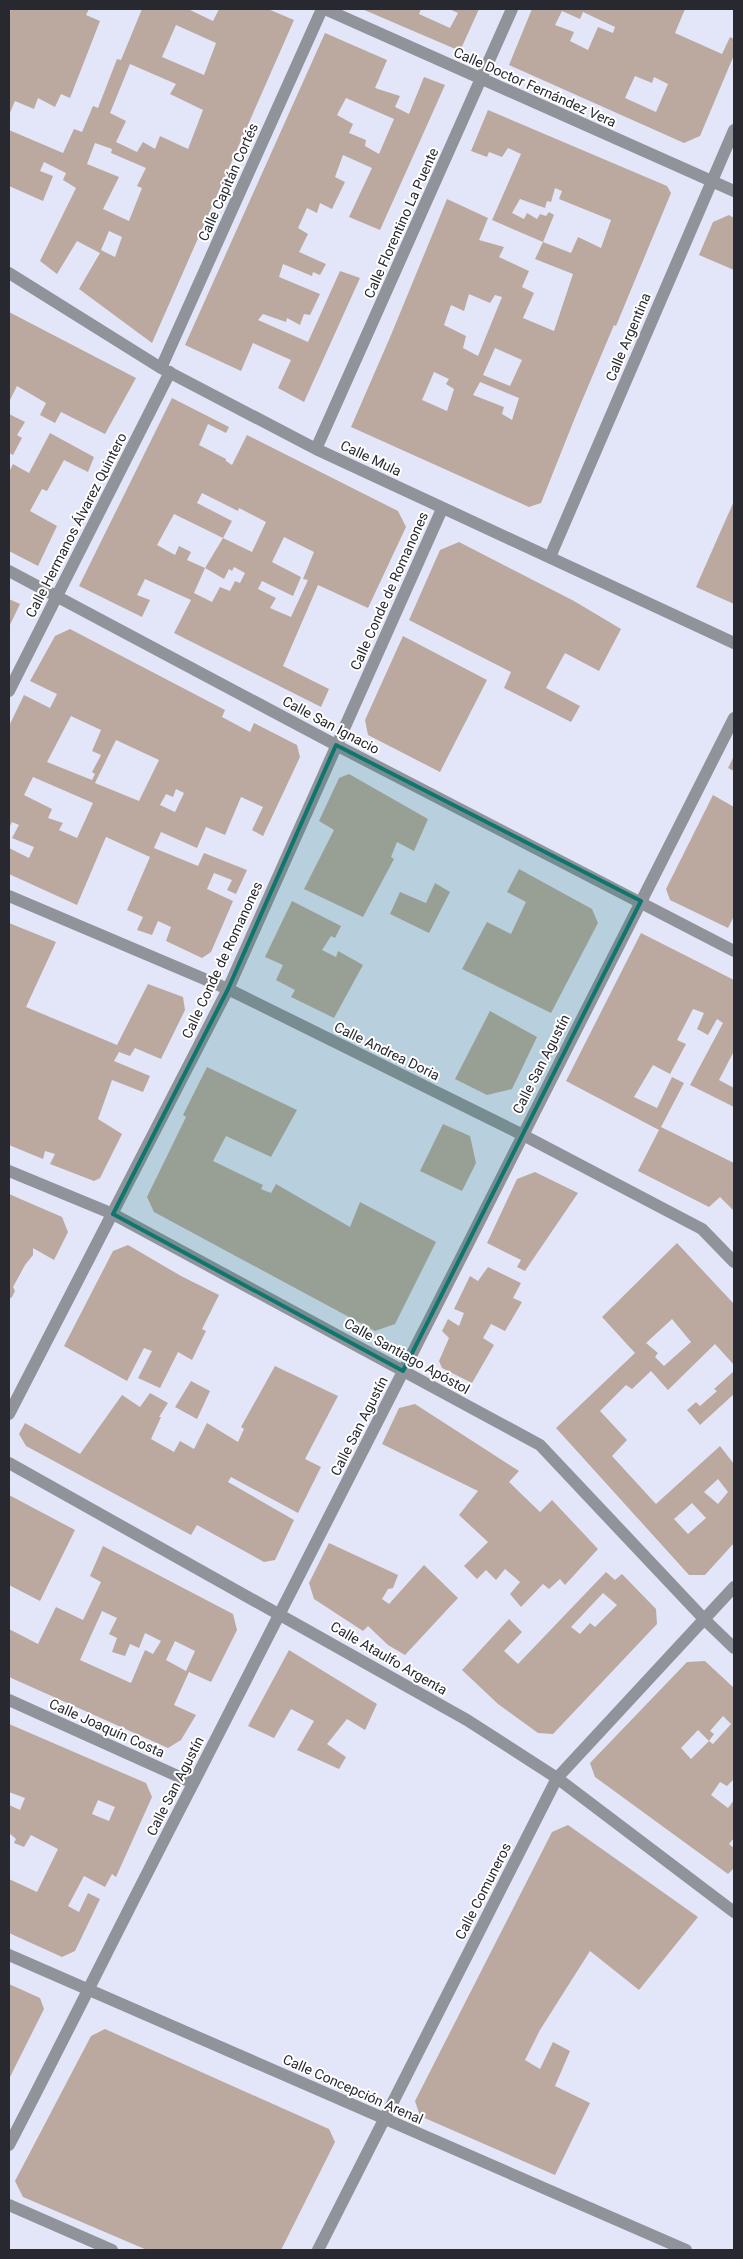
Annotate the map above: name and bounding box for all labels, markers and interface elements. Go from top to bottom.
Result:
street label: Calle Doctor Fernández Vera [451,44,619,130]
street label: Calle Capitán Cortés [195,121,261,243]
street label: Calle Florentino La Puente [361,145,441,301]
street label: Calle Argentina [602,290,654,384]
street label: Calle Hermanos Álvarez Quintero [21,429,130,620]
street label: Calle Mula [338,437,404,479]
street label: Calle Conde de Romanones [347,509,431,673]
street label: Calle San Ignacio [280,693,382,757]
street label: Calle Conde de Romanones [179,879,265,1041]
street label: Calle San Agustín [509,1012,573,1116]
street label: Calle Andrea Doria [332,1019,442,1083]
street label: Calle Santiago Apóstol [341,1315,473,1397]
street label: Calle San Agustín [327,1374,391,1478]
street label: Calle Ataulfo Argenta [328,1618,450,1698]
street label: Calle Joaquín Costa [47,1695,167,1761]
street label: Calle San Agustín [143,1734,207,1838]
street label: Calle Comuneros [452,1840,514,1942]
street label: Calle Concepción Arenal [280,2051,426,2127]

